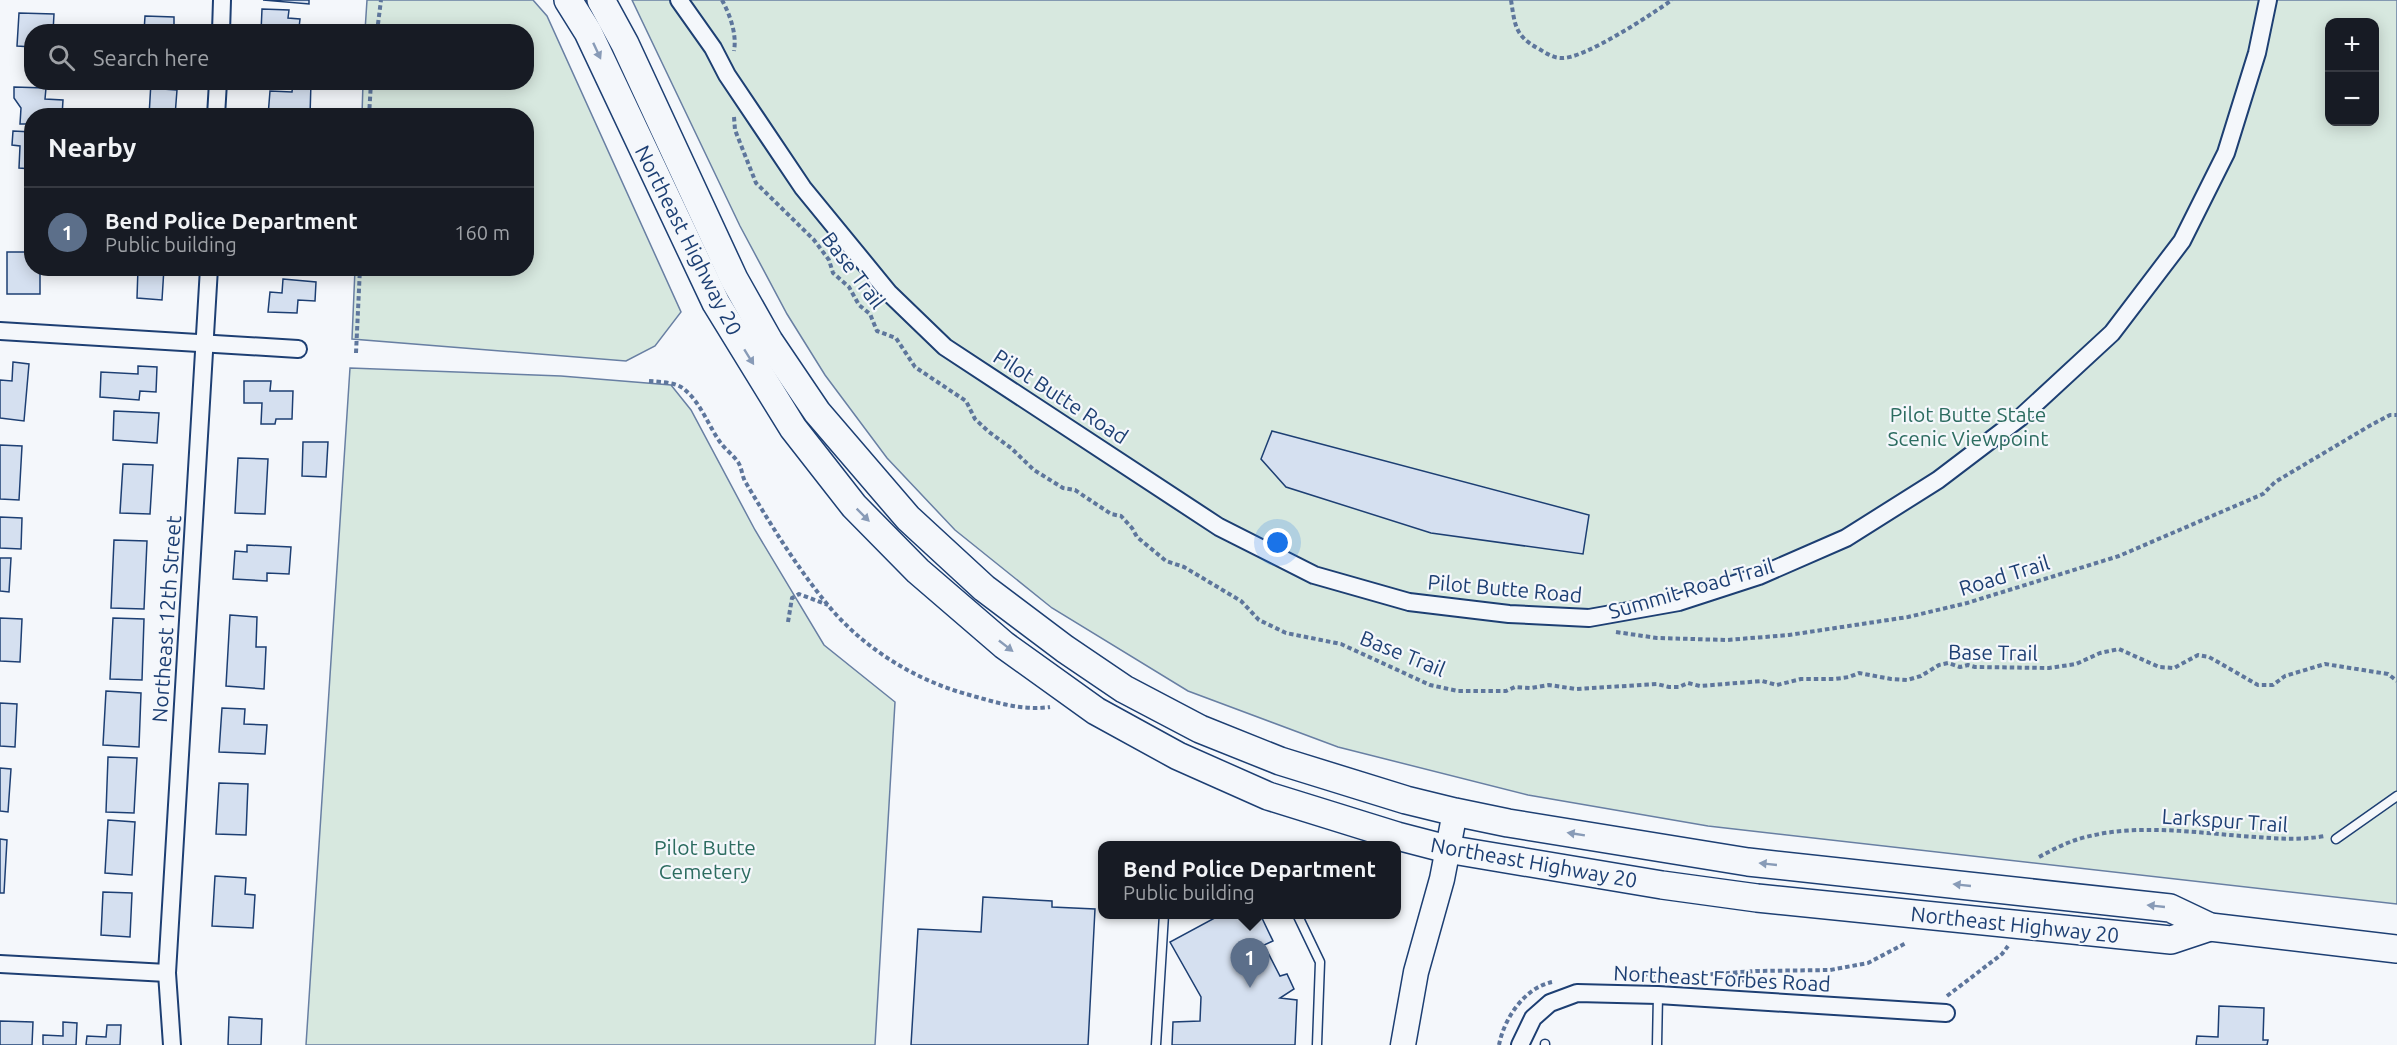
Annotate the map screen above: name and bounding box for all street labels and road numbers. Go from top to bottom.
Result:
street label: Northeast Highway 20 [631,141,747,339]
street label: Base Trail [817,227,891,313]
street label: Pilot Butte Road [989,344,1133,448]
street label: Northeast 12th Street [147,515,185,723]
street label: Road Trail [1956,550,2052,600]
street label: Summit Road Trail [1606,553,1776,623]
street label: Pilot Butte Road [1427,569,1583,607]
street label: Base Trail [1357,625,1449,681]
street label: Base Trail [1948,639,2038,665]
street label: Larkspur Trail [2161,804,2289,836]
street label: Northeast Highway 20 [1429,832,1639,892]
street label: Northeast Highway 20 [1910,901,2120,947]
street label: Northeast Forbes Road [1613,960,1831,996]

